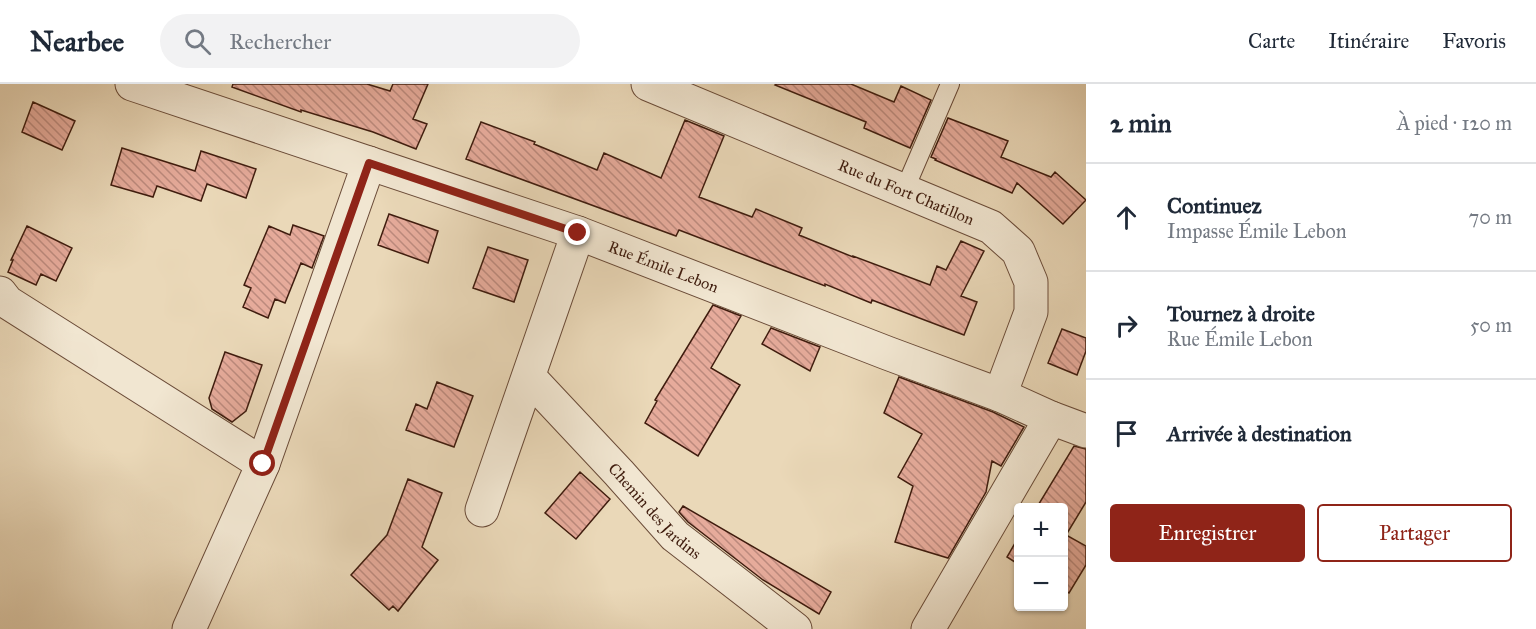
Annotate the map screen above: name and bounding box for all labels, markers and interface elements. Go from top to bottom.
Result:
search box [160,14,580,68]
text: Nearbee [30,24,124,59]
icon: search [181,25,214,58]
text: Rechercher [229,28,331,55]
text: Carte [1248,28,1295,54]
text: Itinéraire [1328,28,1409,54]
text: Favoris [1442,28,1506,54]
text: 2 min [1110,107,1171,139]
text: À pied · 120 m [1397,111,1512,135]
street label: Rue du Fort Chatillon [836,155,977,229]
text: Continuez [1167,192,1262,219]
icon: ahead [1110,201,1143,234]
text: 70 m [1469,205,1512,229]
route end [564,219,590,245]
text: Impasse Émile Lebon [1167,219,1347,243]
street label: Rue Émile Lebon [606,236,722,296]
text: Tournez à droite [1167,300,1315,327]
icon: right [1110,309,1143,342]
text: 50 m [1470,313,1512,337]
text: Rue Émile Lebon [1167,327,1313,351]
icon: arrive [1110,417,1143,450]
text: Arrivée à destination [1167,420,1352,447]
route start [249,450,275,476]
street label: Chemin des Jardins [605,459,706,563]
map controls [1014,503,1068,611]
button: + [1014,503,1068,557]
button: Enregistrer [1110,504,1305,562]
button: Partager [1317,504,1512,562]
button: − [1014,557,1068,611]

